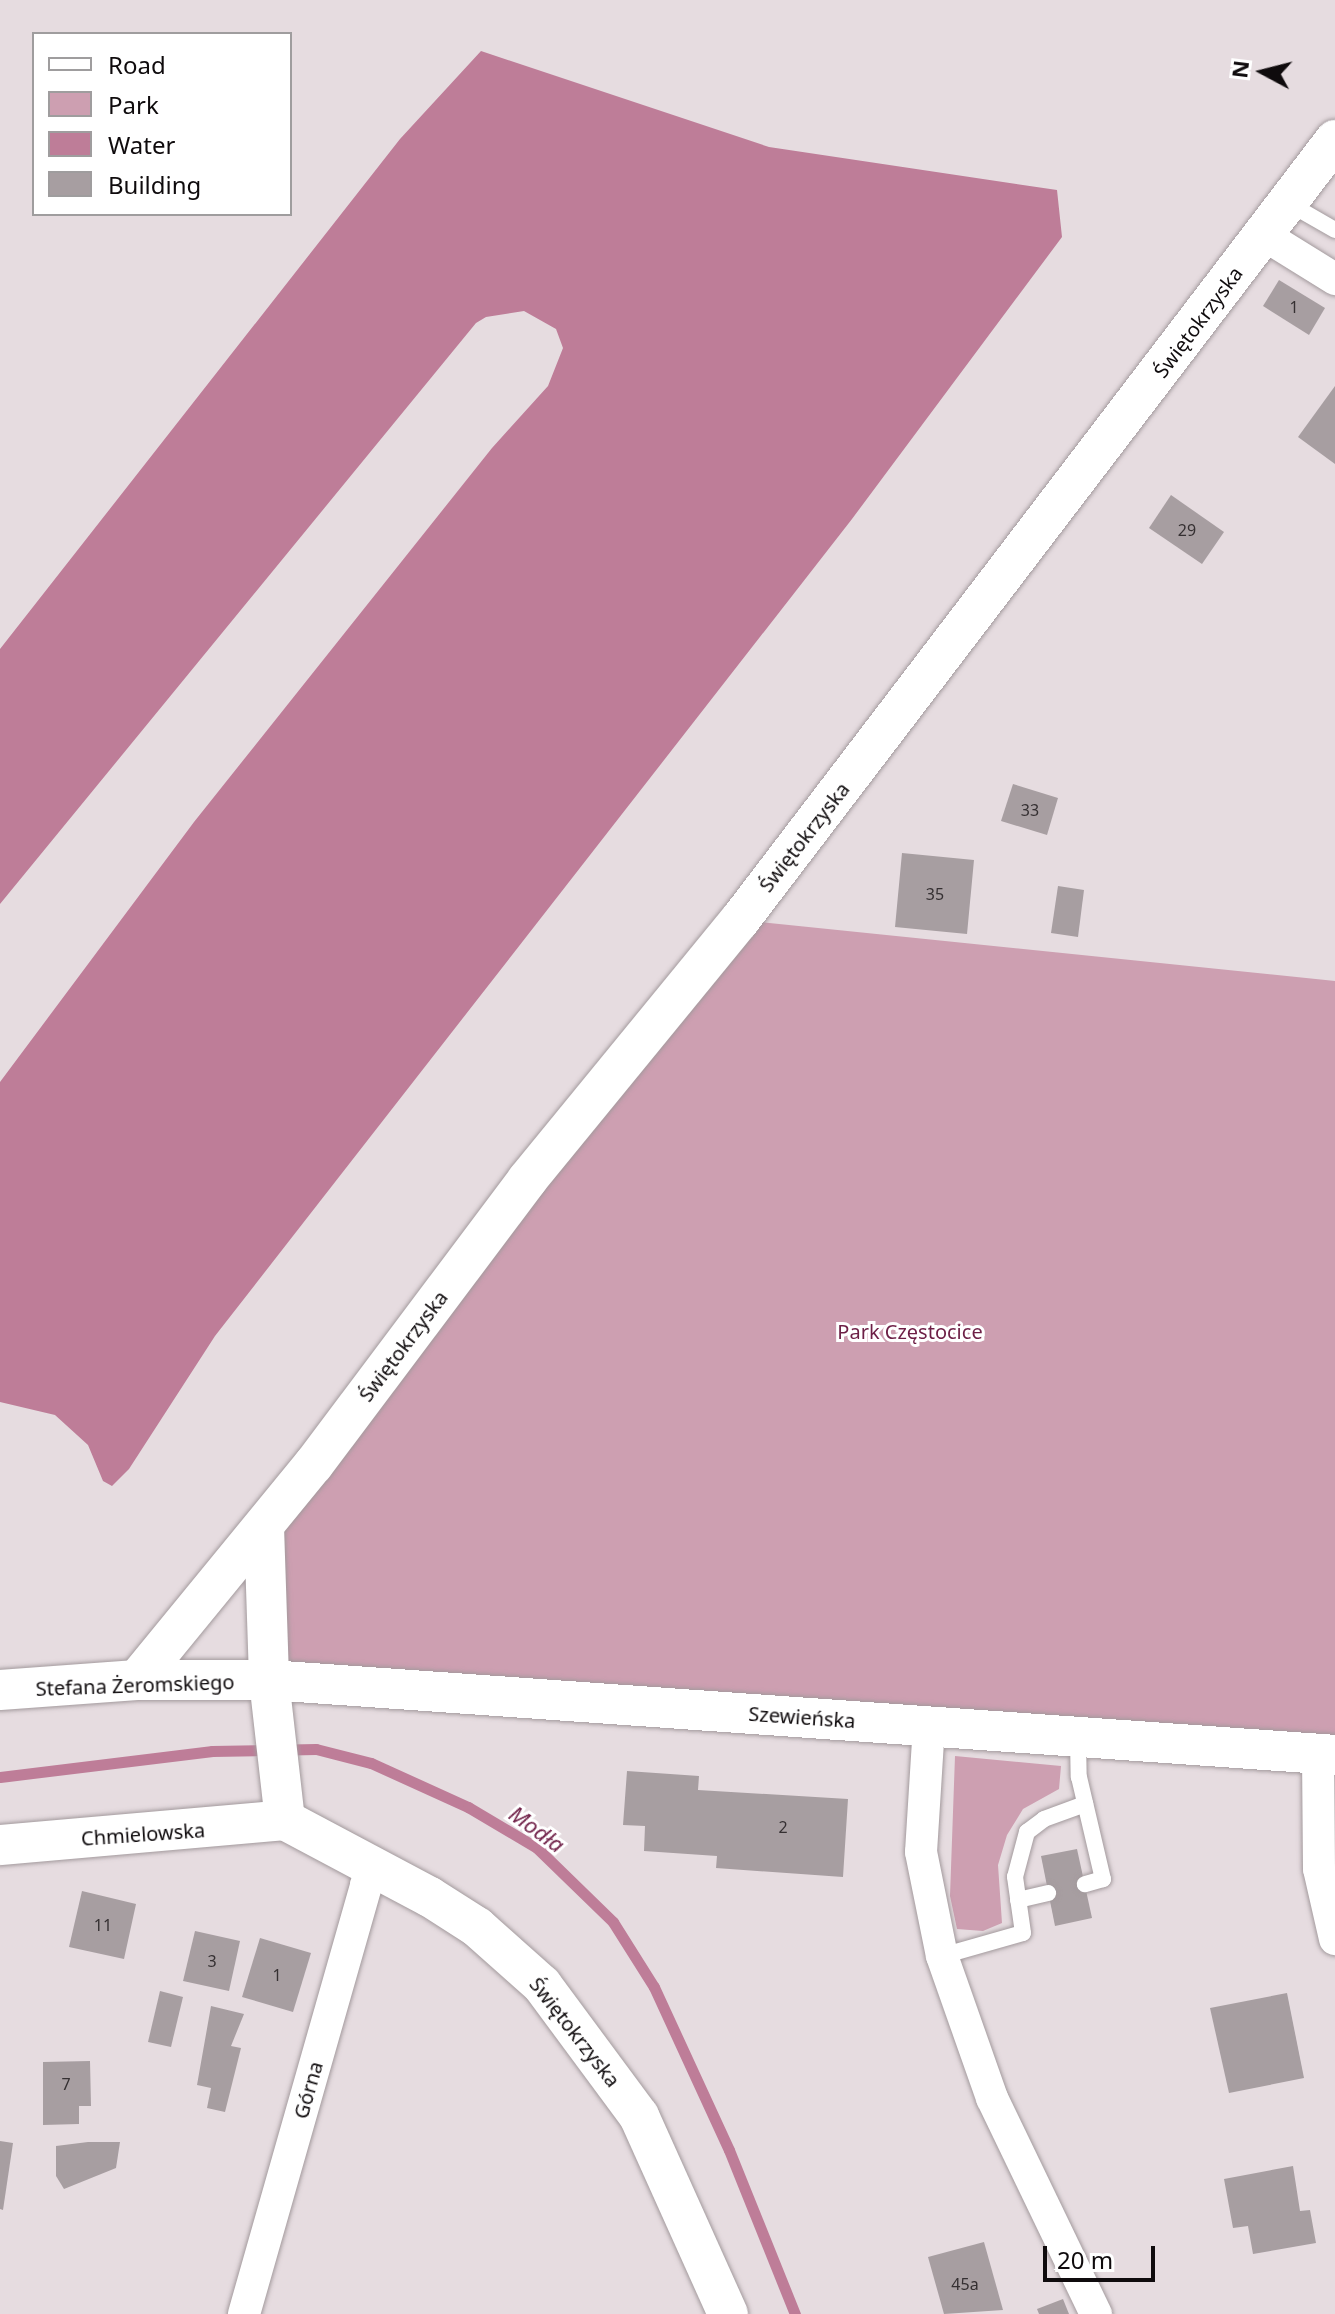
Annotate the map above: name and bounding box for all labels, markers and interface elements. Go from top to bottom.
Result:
legend [32,32,292,216]
north arrow [1223,32,1303,112]
text: Road [108,48,166,81]
text: N [1223,58,1255,80]
text: Park [108,88,159,121]
text: Water [108,128,175,161]
text: Building [108,168,201,201]
street label: Świętokrzyska [1149,262,1247,382]
house number: 1 [1289,297,1299,317]
house number: 29 [1178,520,1196,540]
street label: Świętokrzyska [754,777,854,897]
house number: 33 [1021,800,1039,820]
house number: 35 [926,884,944,904]
street label: Świętokrzyska [354,1286,452,1406]
park label: Park Częstocice [837,1319,983,1343]
street label: Stefana Żeromskiego [35,1670,235,1700]
street label: Szewieńska [748,1701,856,1733]
water label: Modła [504,1800,570,1858]
house number: 2 [778,1817,788,1837]
street label: Chmielowska [80,1818,206,1850]
house number: 11 [94,1915,112,1935]
house number: 3 [207,1951,217,1971]
house number: 1 [272,1965,282,1985]
street label: Świętokrzyska [525,1972,625,2092]
street label: Górna [288,2059,328,2121]
house number: 7 [61,2074,71,2094]
scale bar [1047,2230,1159,2280]
text: 20 m [1057,2243,1113,2276]
house number: 45a [951,2274,979,2294]

